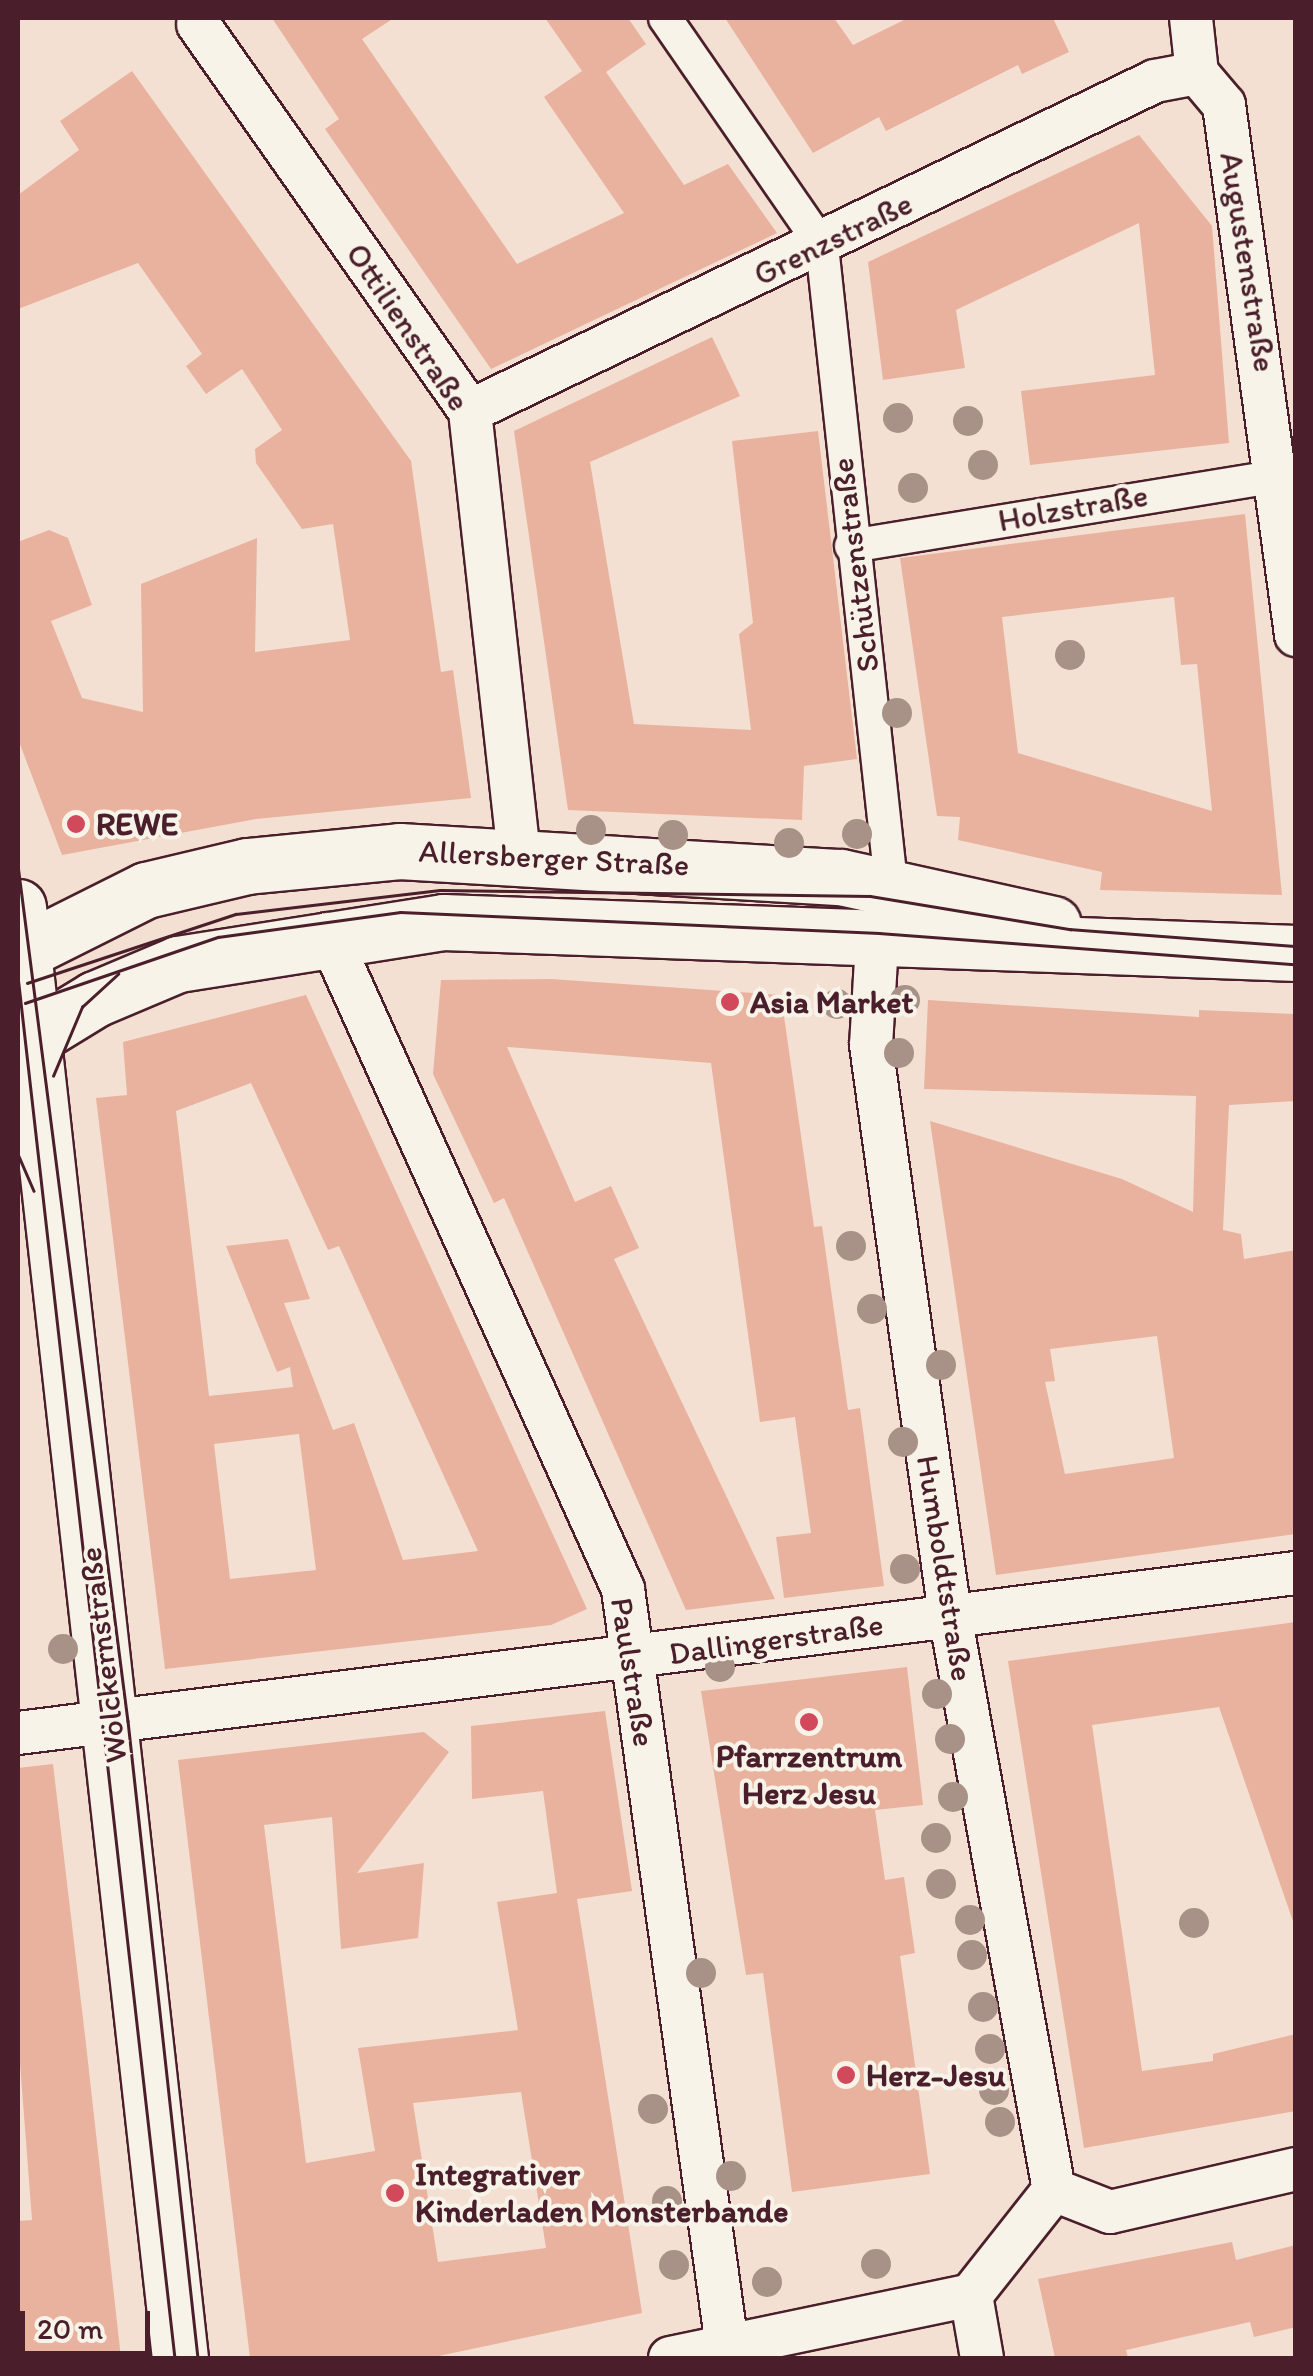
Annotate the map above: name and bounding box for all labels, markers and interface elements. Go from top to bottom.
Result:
street label: Augustenstraße [1212,149,1284,375]
street label: Grenzstraße [747,184,919,294]
street label: Ottilienstraße [338,236,478,418]
street label: Schützenstraße [823,456,887,674]
street label: Holzstraße [995,476,1151,540]
place label: REWE [96,805,178,843]
marker: REWE [65,813,87,835]
street label: Allersberger Straße [418,832,690,884]
place label: Asia Market [750,983,914,1021]
marker: Asia Market [719,991,741,1013]
street label: Humboldtstraße [908,1452,982,1684]
street label: Wölckernstraße [71,1545,135,1765]
street label: Paulstraße [602,1594,664,1750]
street label: Dallingerstraße [666,1605,886,1673]
marker: Pfarrzentrum Herz Jesu [798,1711,820,1733]
place label: Pfarrzentrum Herz Jesu [716,1738,902,1813]
place label: Herz-Jesu [866,2056,1006,2094]
marker: Herz-Jesu [835,2064,857,2086]
place label: Integrativer Kinderladen Monsterbande [415,2156,788,2231]
marker: Integrativer Kinderladen Monsterbande [384,2182,406,2204]
scale bar [25,2291,155,2353]
text: 20 m [37,2310,103,2347]

